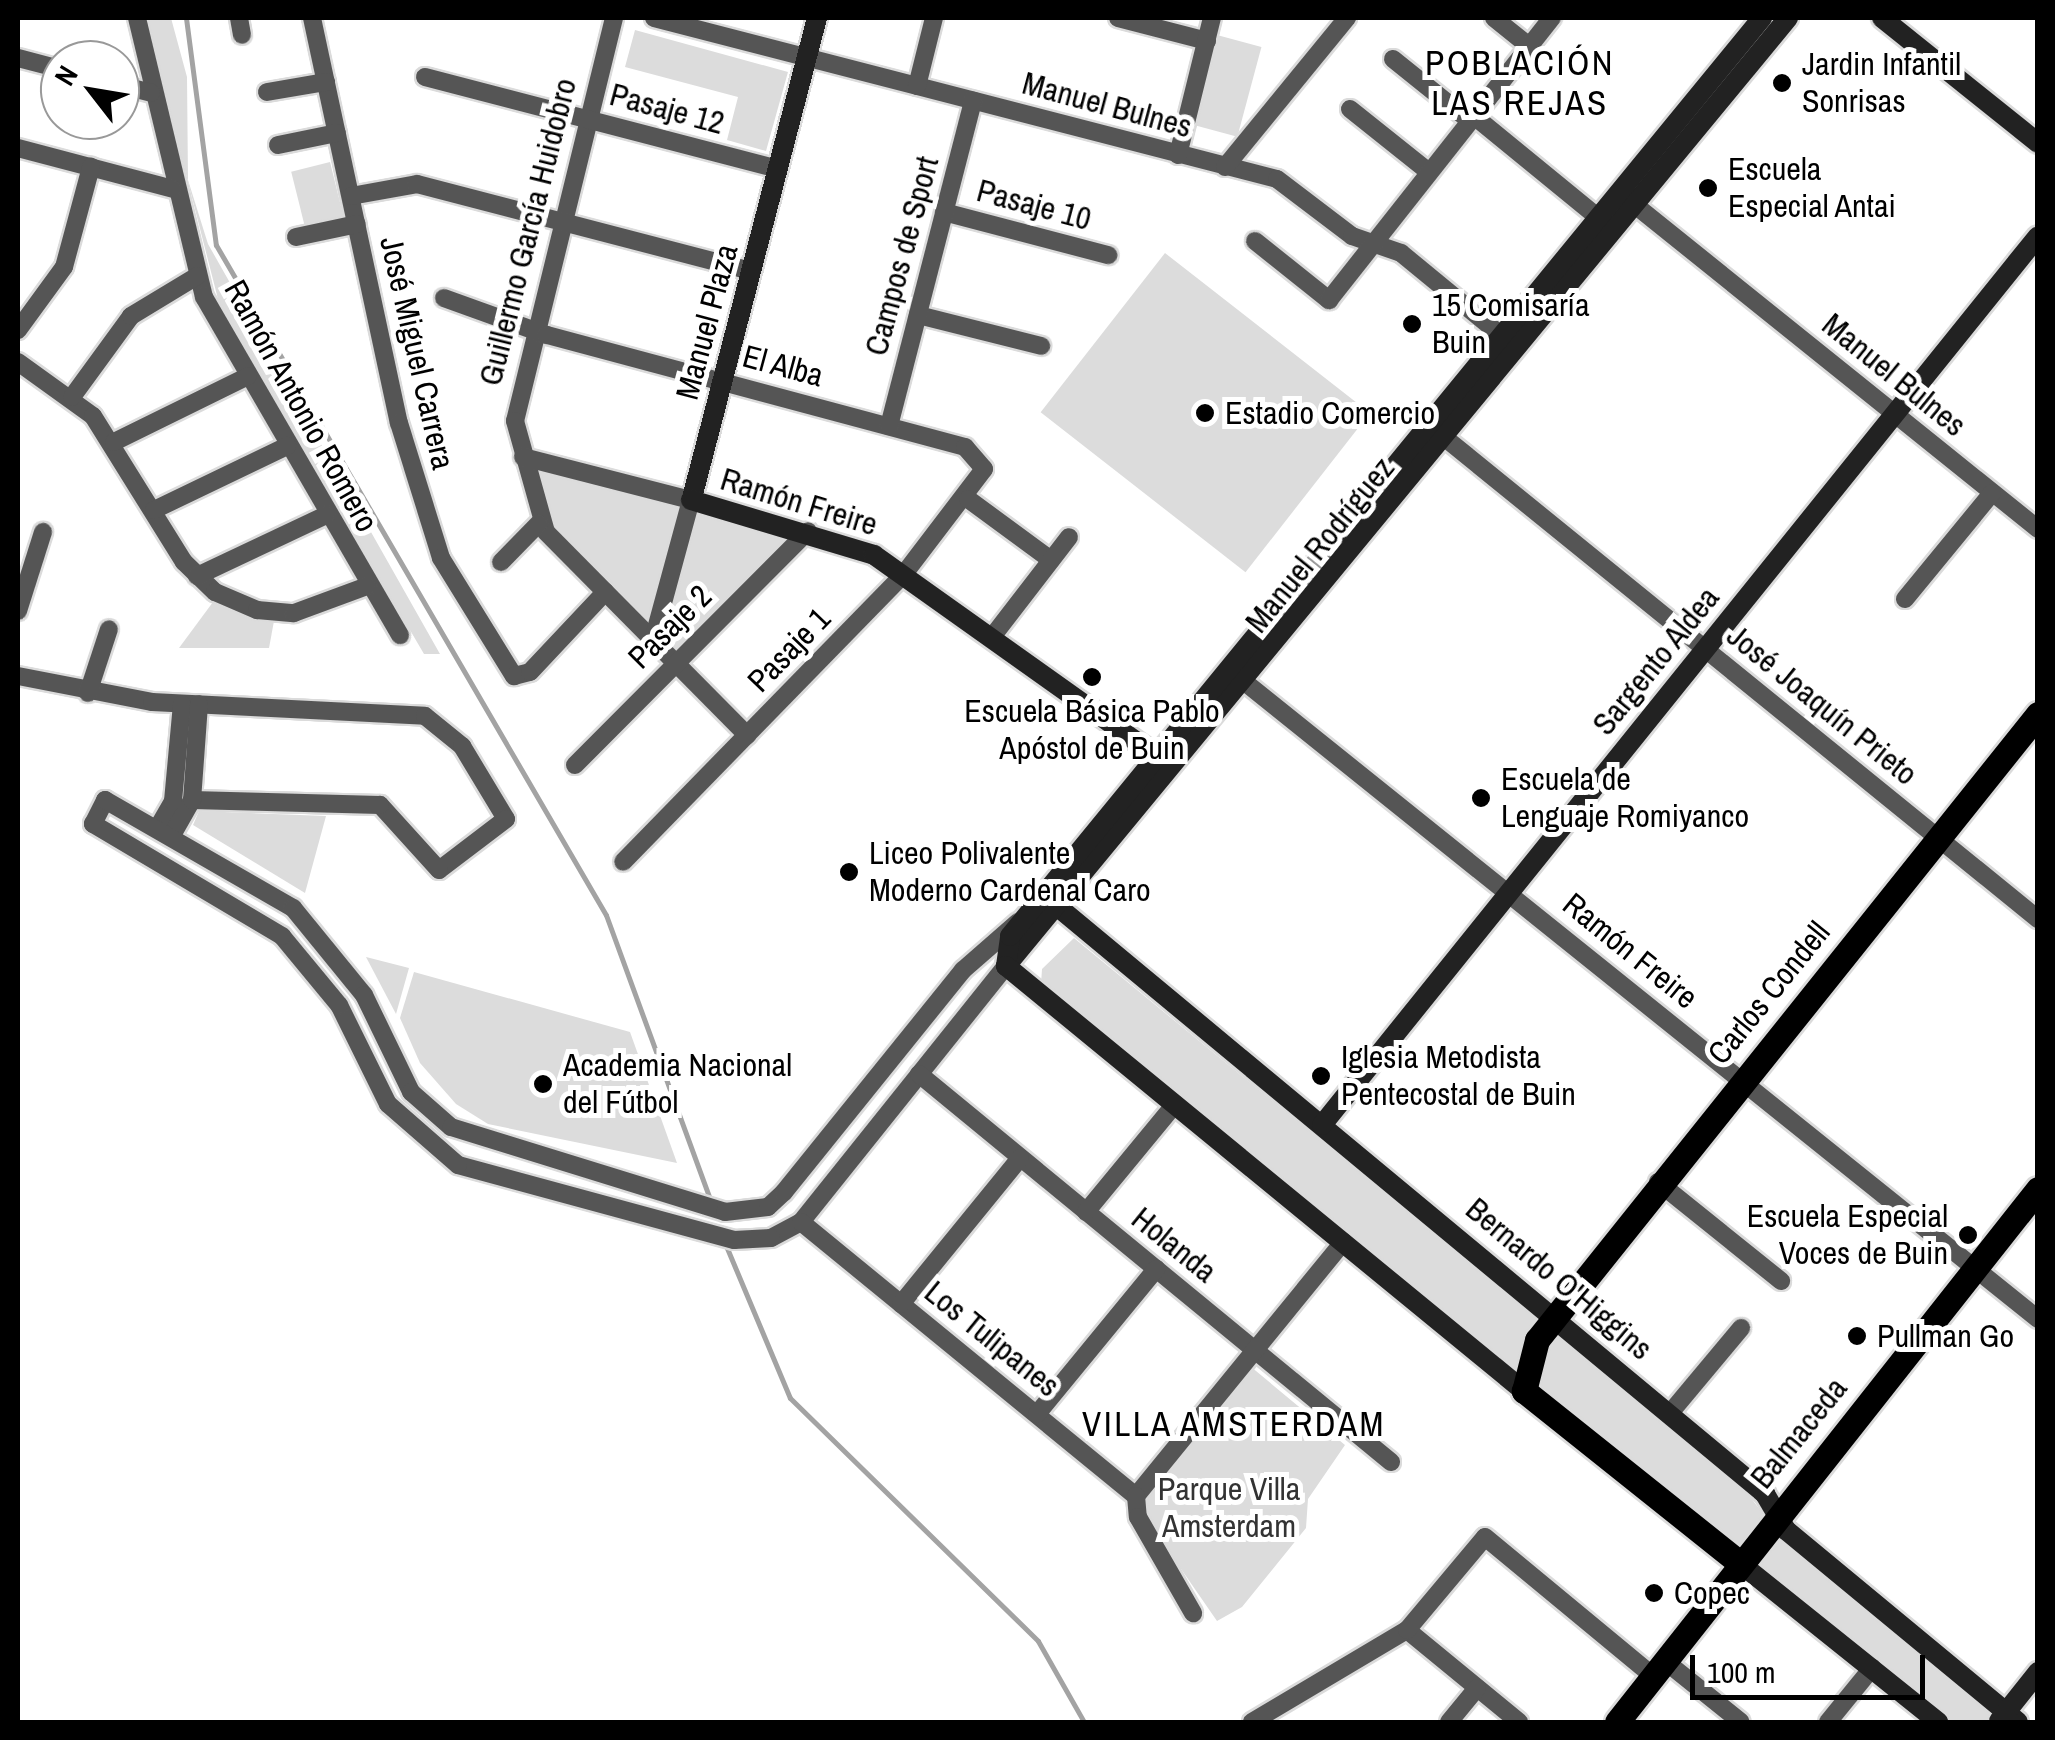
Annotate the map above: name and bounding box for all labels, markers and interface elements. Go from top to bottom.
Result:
north arrow [40,40,140,140]
district label: POBLACIÓN LAS REJAS [1425,42,1615,124]
place label: Jardin Infantil Sonrisas [1802,46,1961,121]
text: N [45,59,87,92]
street label: Manuel Bulnes [1018,64,1196,146]
marker: Jardin Infantil Sonrisas [1771,72,1793,94]
street label: Guillermo García Huidobro [471,75,585,389]
street label: Pasaje 12 [606,75,728,143]
place label: Escuela Especial Antai [1728,151,1897,226]
street label: Campos de Sport [857,152,947,360]
street label: Pasaje 10 [973,171,1095,239]
marker: Escuela Especial Antai [1697,177,1719,199]
street label: José Miguel Carrera [372,233,462,473]
street label: Manuel Plaza [668,240,746,404]
street label: Ramón Antonio Romero [216,273,386,539]
place label: 15 Comisaría Buin [1432,287,1590,362]
street label: Manuel Bulnes [1814,305,1974,445]
marker: 15 Comisaría Buin [1401,313,1423,335]
street label: El Alba [738,337,828,395]
place label: Estadio Comercio [1225,394,1435,432]
marker: Estadio Comercio [1194,402,1216,424]
street label: Manuel Rodríguez [1238,450,1402,640]
street label: Ramón Freire [716,460,882,544]
street label: Pasaje 2 [620,577,720,677]
street label: Sargento Aldea [1584,579,1728,743]
street label: Pasaje 1 [740,600,838,700]
street label: José Joaquín Prieto [1719,617,1925,793]
marker: Escuela Básica Pablo Apóstol de Buin [1081,666,1103,688]
place label: Escuela Básica Pablo Apóstol de Buin [964,693,1220,768]
place label: Escuela de Lenguaje Romiyanco [1501,761,1749,836]
marker: Escuela de Lenguaje Romiyanco [1470,787,1492,809]
place label: Liceo Polivalente Moderno Cardenal Caro [869,835,1150,910]
marker: Liceo Polivalente Moderno Cardenal Caro [838,861,860,883]
street label: Ramón Freire [1555,885,1705,1017]
street label: Carlos Condell [1700,914,1838,1072]
place label: Iglesia Metodista Pentecostal de Buin [1341,1039,1576,1114]
place label: Academia Nacional del Fútbol [563,1047,792,1122]
marker: Iglesia Metodista Pentecostal de Buin [1310,1065,1332,1087]
marker: Academia Nacional del Fútbol [532,1073,554,1095]
street label: Bernardo O'Higgins [1458,1190,1660,1368]
place label: Escuela Especial Voces de Buin [1747,1198,1948,1273]
street label: Holanda [1124,1199,1224,1291]
marker: Escuela Especial Voces de Buin [1957,1224,1979,1246]
street label: Los Tulipanes [917,1273,1067,1405]
place label: Pullman Go [1877,1317,2014,1355]
marker: Pullman Go [1846,1325,1868,1347]
street label: Balmaceda [1743,1370,1855,1496]
district label: VILLA AMSTERDAM [1080,1403,1388,1445]
park label: Parque Villa Amsterdam [1158,1471,1300,1546]
place label: Copec [1674,1574,1750,1612]
marker: Copec [1643,1582,1665,1604]
scale bar [1695,1635,1930,1697]
text: 100 m [1707,1652,1775,1692]

